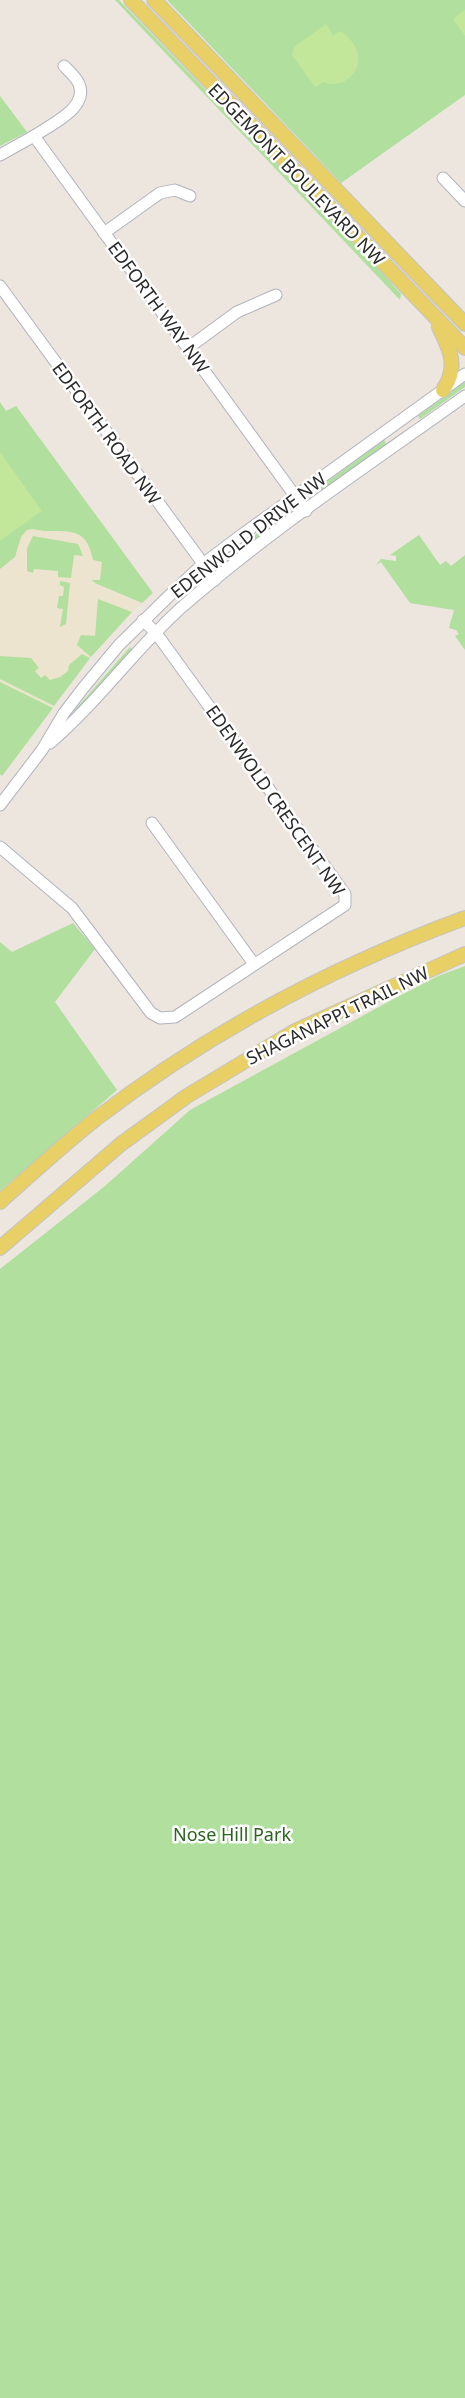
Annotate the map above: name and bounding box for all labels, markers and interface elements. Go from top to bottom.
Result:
street label: EDGEMONT BOULEVARD NW [203,78,391,270]
street label: EDFORTH WAY NW [103,236,215,378]
street label: EDFORTH ROAD NW [47,357,167,509]
street label: EDENWOLD DRIVE NW [165,467,331,603]
street label: EDENWOLD CRESCENT NW [201,700,351,900]
street label: SHAGANAPPI TRAIL NW [242,960,432,1070]
park label: Nose Hill Park [173,1822,291,1846]

